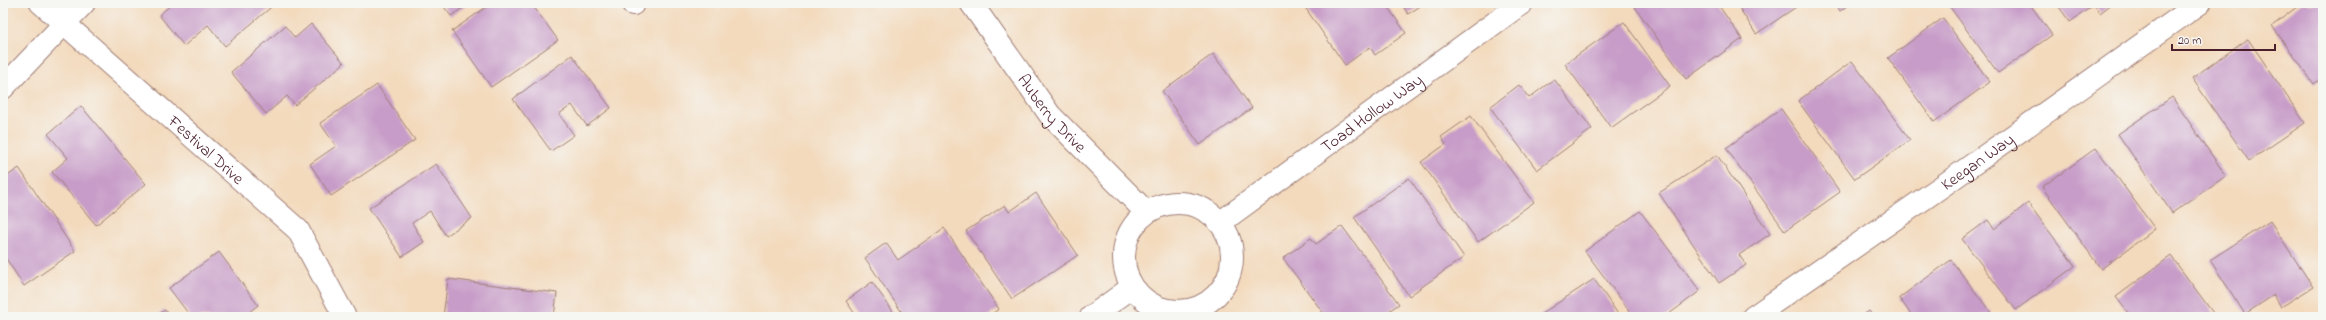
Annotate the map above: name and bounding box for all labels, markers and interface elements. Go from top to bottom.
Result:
scale bar [2172,26,2275,52]
text: 20 m [2178,32,2201,50]
street label: Toad Hollow Way [1316,68,1429,159]
street label: Auberry Drive [1011,69,1092,159]
street label: Festival Drive [161,109,250,191]
street label: Keegan Way [1936,128,2020,197]

